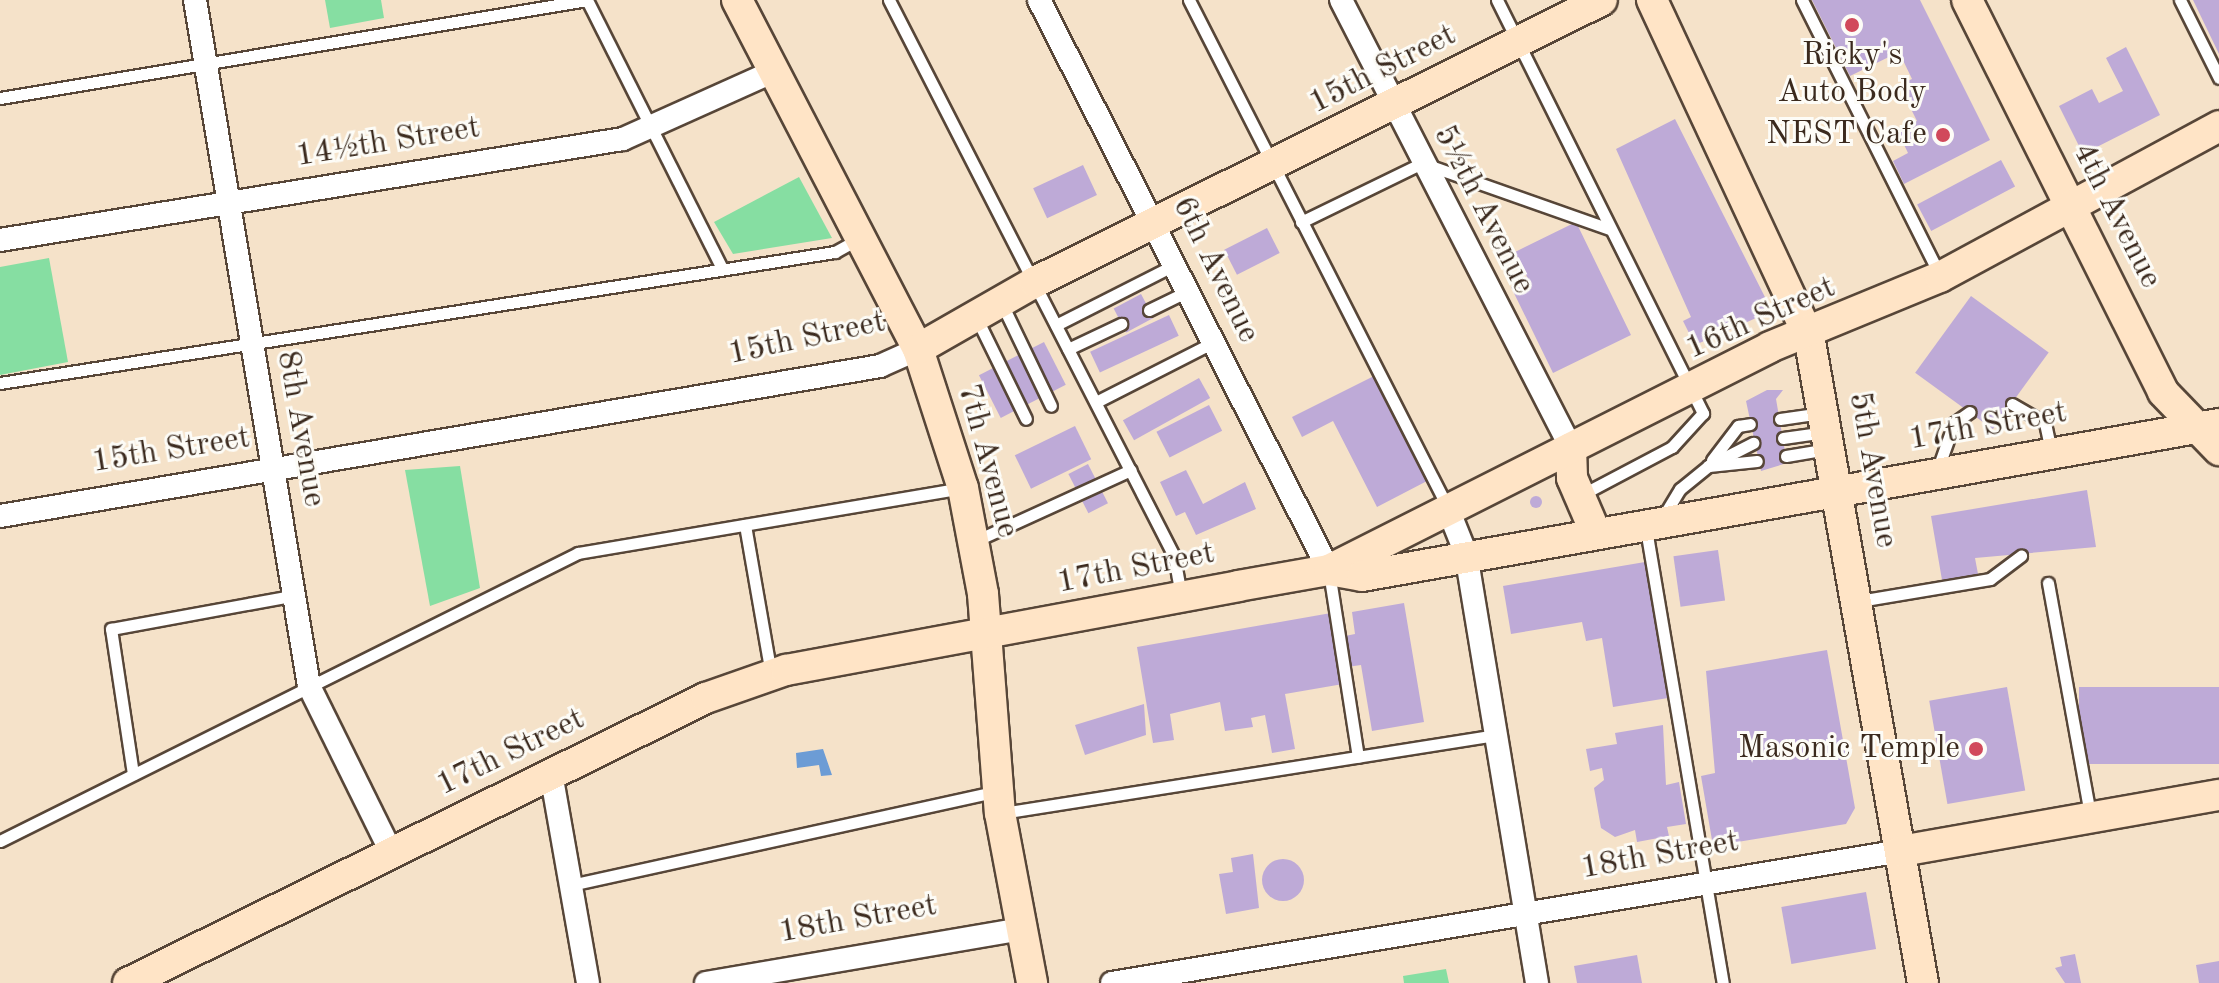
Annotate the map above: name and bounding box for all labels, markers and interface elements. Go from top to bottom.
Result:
marker: Ricky's Auto Body [1843,16,1861,34]
street label: 15th Street [1303,17,1463,123]
place label: Ricky's Auto Body [1777,38,1927,113]
street label: 14½th Street [293,110,483,176]
place label: NEST Cafe [1766,116,1927,154]
street label: 5½th Avenue [1424,119,1542,301]
marker: NEST Cafe [1934,126,1952,144]
street label: 4th Avenue [2063,137,2169,295]
street label: 6th Avenue [1163,191,1267,349]
street label: 16th Street [1680,269,1842,369]
street label: 15th Street [725,304,889,374]
street label: 8th Avenue [267,348,333,510]
street label: 7th Avenue [948,380,1026,542]
street label: 5th Avenue [1839,389,1905,551]
street label: 17th Street [1906,394,2070,460]
street label: 15th Street [89,420,253,482]
street label: 17th Street [1054,535,1218,603]
street label: 17th Street [431,701,591,805]
place label: Masonic Temple [1738,730,1960,768]
marker: Masonic Temple [1967,740,1985,758]
street label: 18th Street [1578,823,1742,889]
street label: 18th Street [776,887,940,953]

